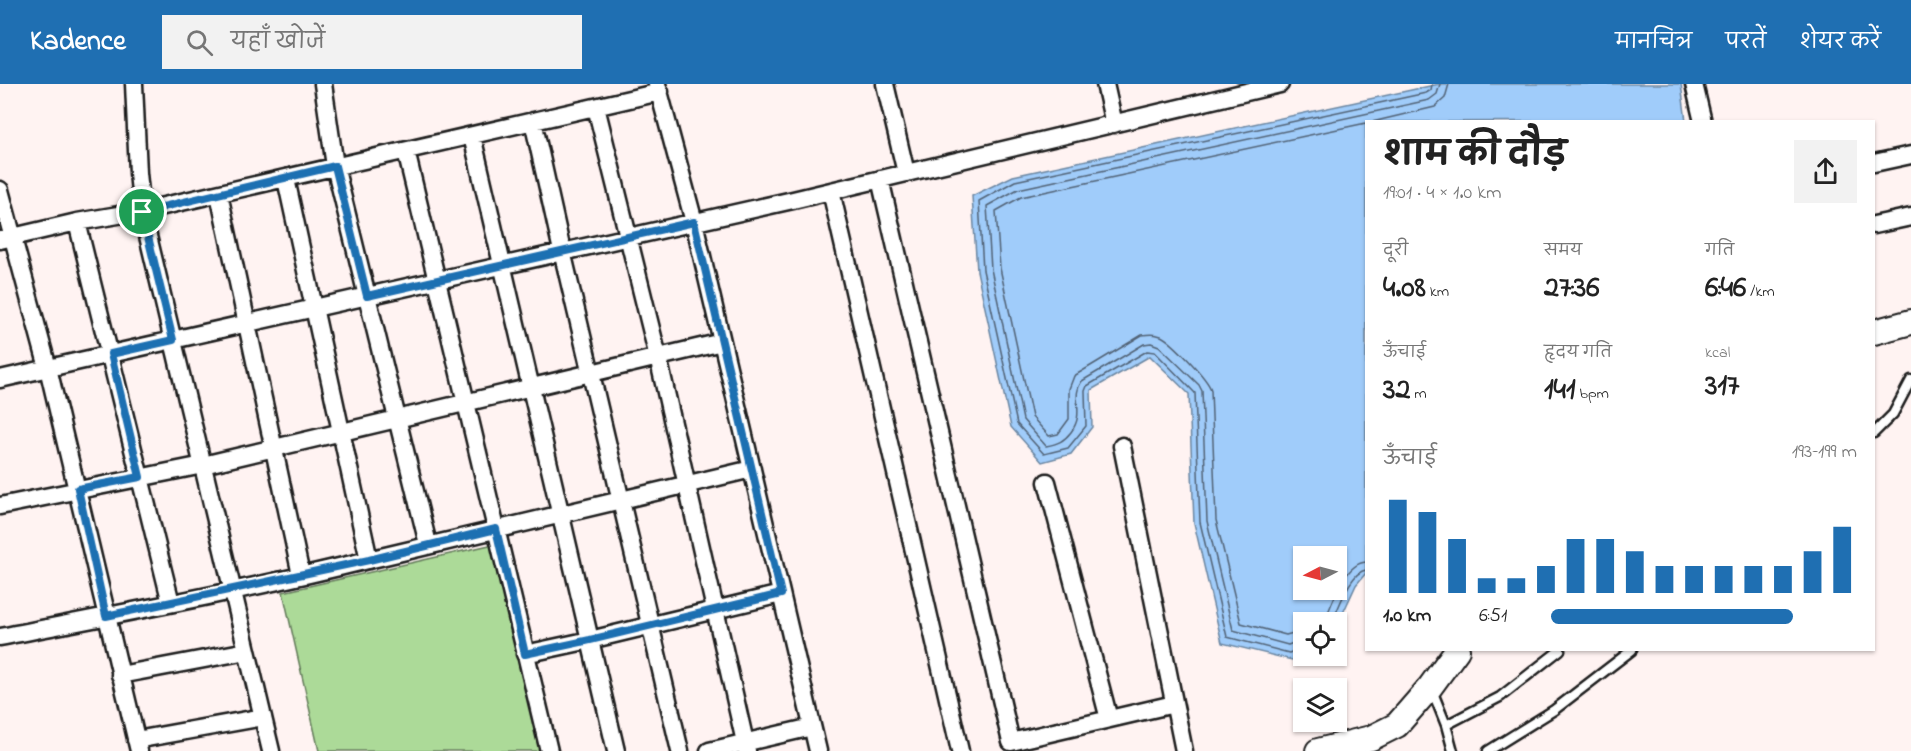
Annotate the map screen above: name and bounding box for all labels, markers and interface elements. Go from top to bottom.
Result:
search box [162,15,582,69]
text: Kadence [30,22,126,63]
icon: search [183,26,216,59]
text: यहाँ खोजें [231,27,325,59]
text: मानचित्र [1615,28,1692,58]
text: परतें [1725,28,1766,58]
text: शेयर करें [1799,28,1881,58]
text: शाम की दौड़ [1383,132,1567,180]
button: share [1794,140,1857,203]
text: 19:01 · 4 × 1.0 km [1383,179,1501,208]
pin [116,186,167,237]
icon: arrive [125,195,158,228]
text: दूरी [1383,239,1408,263]
text: समय [1544,239,1582,263]
text: गति [1705,239,1734,263]
text: 4.08 [1383,267,1426,311]
text: 27:36 [1544,267,1599,311]
text: 6:46 [1705,267,1746,311]
text: km [1426,280,1449,304]
text: /km [1746,280,1775,304]
text: ऊँचाई [1383,341,1426,365]
text: हृदय गति [1544,341,1612,365]
text: kcal [1705,341,1730,365]
text: 317 [1705,365,1739,409]
text: 32 [1383,369,1410,413]
text: 141 [1544,369,1575,413]
text: m [1410,382,1427,406]
text: bpm [1575,382,1609,406]
text: 193–199 m [1792,438,1857,467]
text: ऊँचाई [1383,445,1437,474]
north arrow [1293,546,1347,600]
map controls [1293,546,1347,732]
text: 1.0 km [1383,602,1431,631]
text: 6:51 [1479,602,1507,631]
button: locate [1293,612,1347,666]
button: layers [1293,678,1347,732]

